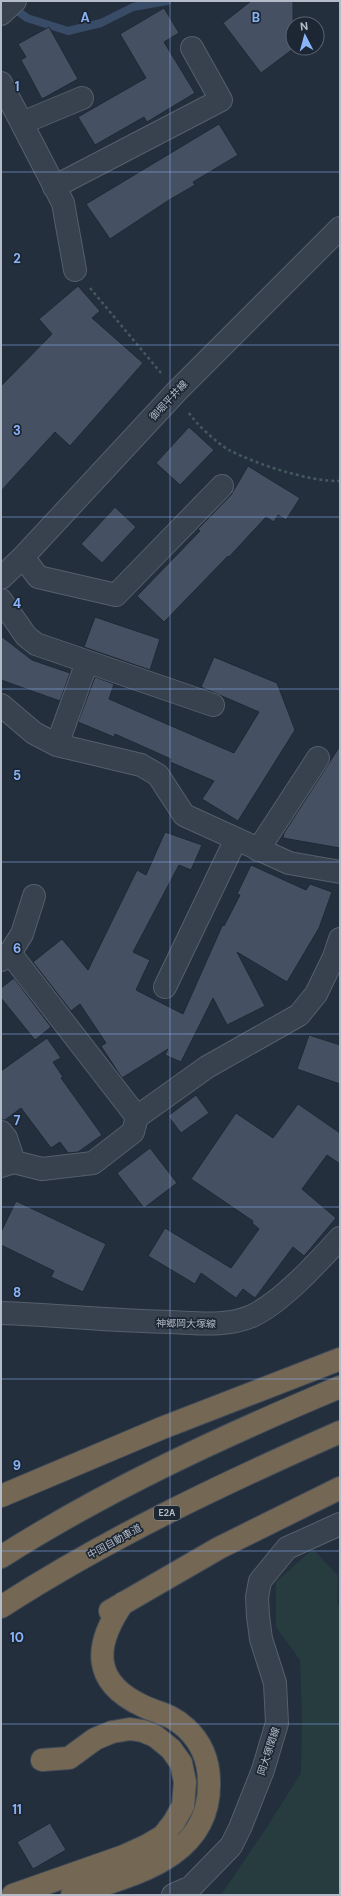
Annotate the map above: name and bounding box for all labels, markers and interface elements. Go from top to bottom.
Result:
text: A [80,9,90,26]
text: B [252,9,260,26]
north arrow [285,16,325,56]
text: N [299,19,309,33]
text: 1 [15,78,19,95]
text: 2 [13,250,21,267]
street label: 御堀平井線 [147,378,190,423]
text: 3 [13,422,21,439]
text: 4 [13,595,21,612]
text: 5 [13,767,21,784]
text: 6 [13,940,21,957]
text: 7 [14,1112,21,1129]
text: 8 [13,1284,21,1301]
street label: 神郷岡大塚線 [156,1316,216,1331]
text: 9 [13,1457,21,1474]
road number: E2A [154,1506,180,1520]
street label: 中国自動車道 [85,1521,144,1562]
text: 10 [10,1629,24,1646]
street label: 岡大塚閏線 [255,1725,282,1777]
text: 11 [12,1801,22,1818]

